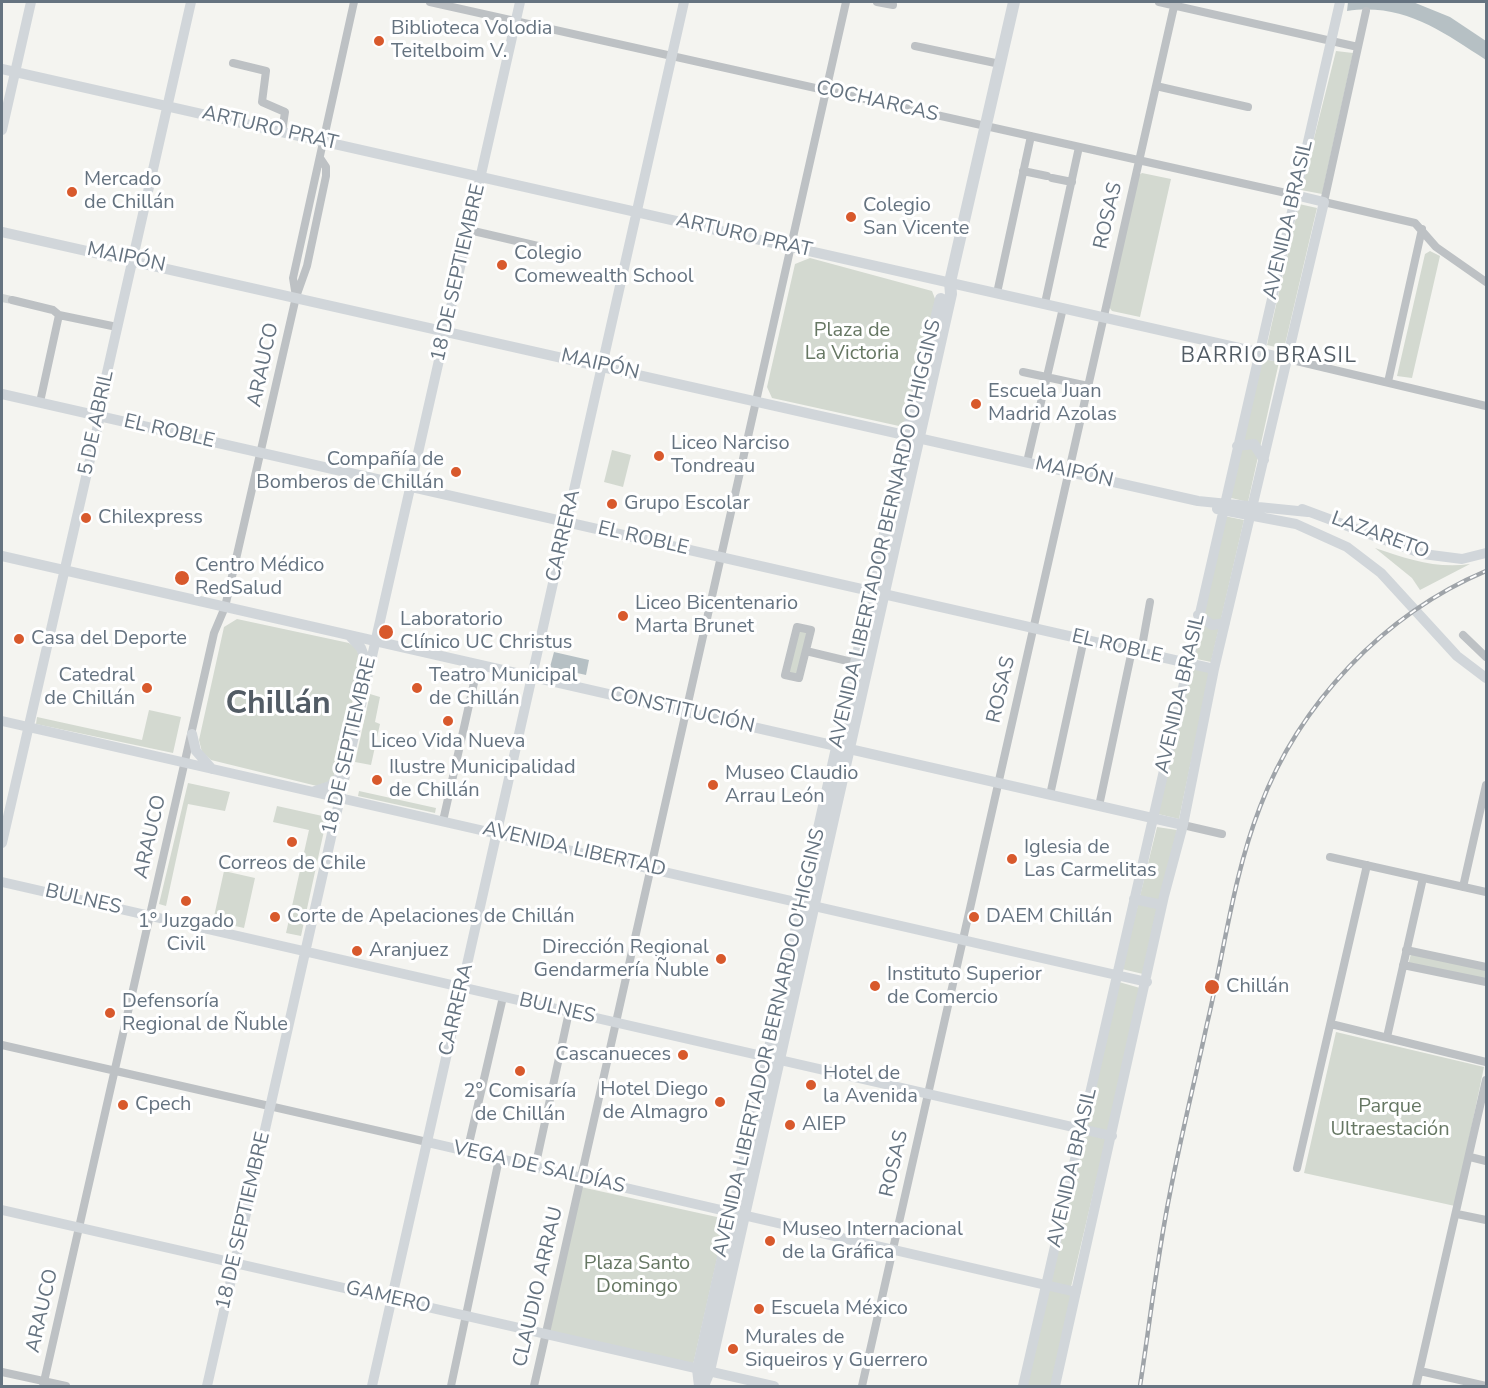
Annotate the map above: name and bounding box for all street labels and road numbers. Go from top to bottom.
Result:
street label: COCHARCAS [814,76,940,128]
street label: ARTURO PRAT [200,102,340,156]
street label: AVENIDA BRASIL [1259,138,1319,302]
street label: ROSAS [1090,180,1128,252]
street label: 18 DE SEPTIEMBRE [427,182,491,364]
street label: ARTURO PRAT [674,209,814,263]
street label: MAIPÓN [85,238,167,278]
street label: AVENIDA LIBERTADOR BERNARDO O'HIGGINS [825,317,947,751]
street label: ARAUCO [243,321,285,409]
street label: MAIPÓN [559,344,641,386]
street label: 5 DE ABRIL [74,369,120,477]
street label: EL ROBLE [121,410,217,454]
street label: MAIPÓN [1033,452,1115,494]
street label: CARRERA [542,488,586,584]
street label: LAZARETO [1328,507,1432,565]
street label: EL ROBLE [595,517,691,561]
street label: AVENIDA BRASIL [1151,612,1211,776]
street label: EL ROBLE [1069,625,1165,669]
street label: ROSAS [983,654,1021,726]
street label: 18 DE SEPTIEMBRE [318,655,382,837]
street label: CONSTITUCIÓN [607,683,757,739]
street label: ARAUCO [130,793,172,881]
street label: AVENIDA LIBERTAD [480,817,668,883]
street label: AVENIDA LIBERTADOR BERNARDO O'HIGGINS [709,826,831,1260]
street label: BULNES [43,880,123,920]
street label: CARRERA [435,962,479,1058]
street label: BULNES [517,989,597,1029]
street label: AVENIDA BRASIL [1043,1086,1103,1250]
street label: ROSAS [876,1128,914,1200]
street label: 18 DE SEPTIEMBRE [212,1130,276,1312]
street label: VEGA DE SALDÍAS [451,1137,627,1199]
street label: CLAUDIO ARRAU [509,1205,569,1369]
street label: ARAUCO [22,1267,64,1355]
street label: GAMERO [343,1277,433,1319]

